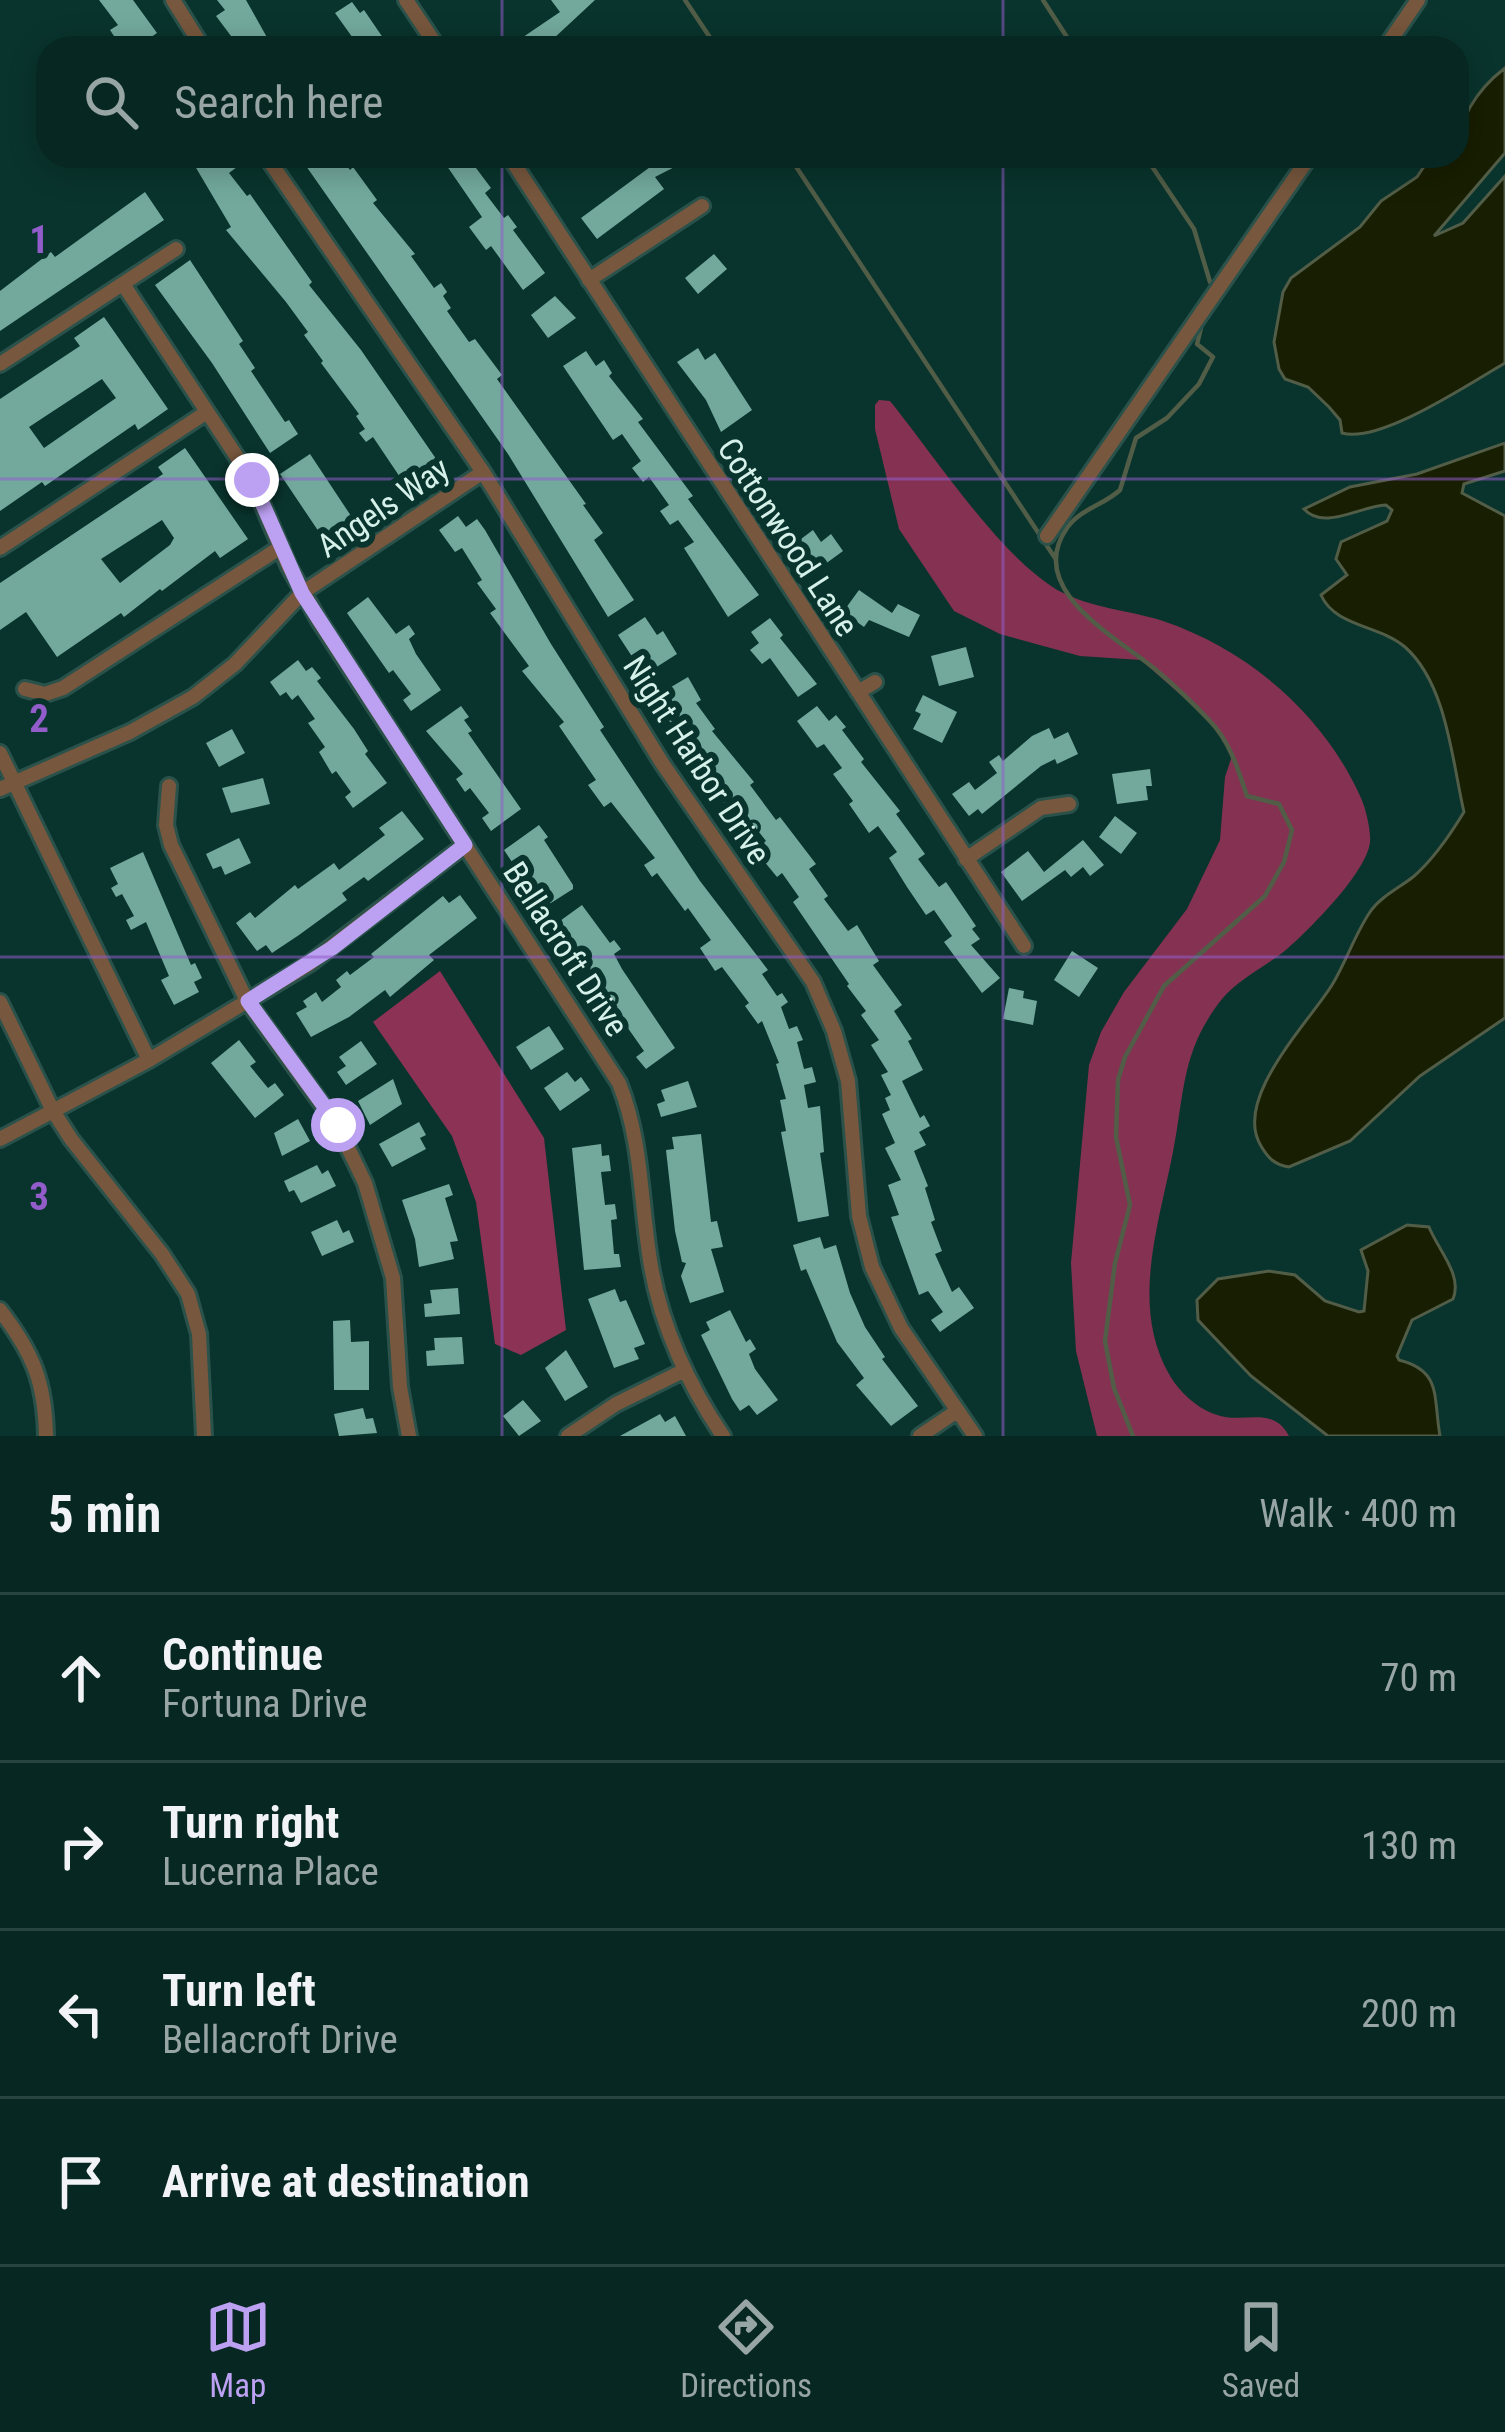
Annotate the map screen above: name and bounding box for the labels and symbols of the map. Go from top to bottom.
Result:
text: 1 [29,217,49,263]
street label: Cottonwood Lane [709,431,867,643]
street label: Angels Way [310,449,457,565]
route end [225,453,279,507]
street label: Night Harbor Drive [615,649,779,871]
text: 2 [29,696,49,742]
street label: Bellacroft Drive [495,855,637,1043]
route start [311,1098,365,1152]
text: 3 [29,1174,49,1220]

